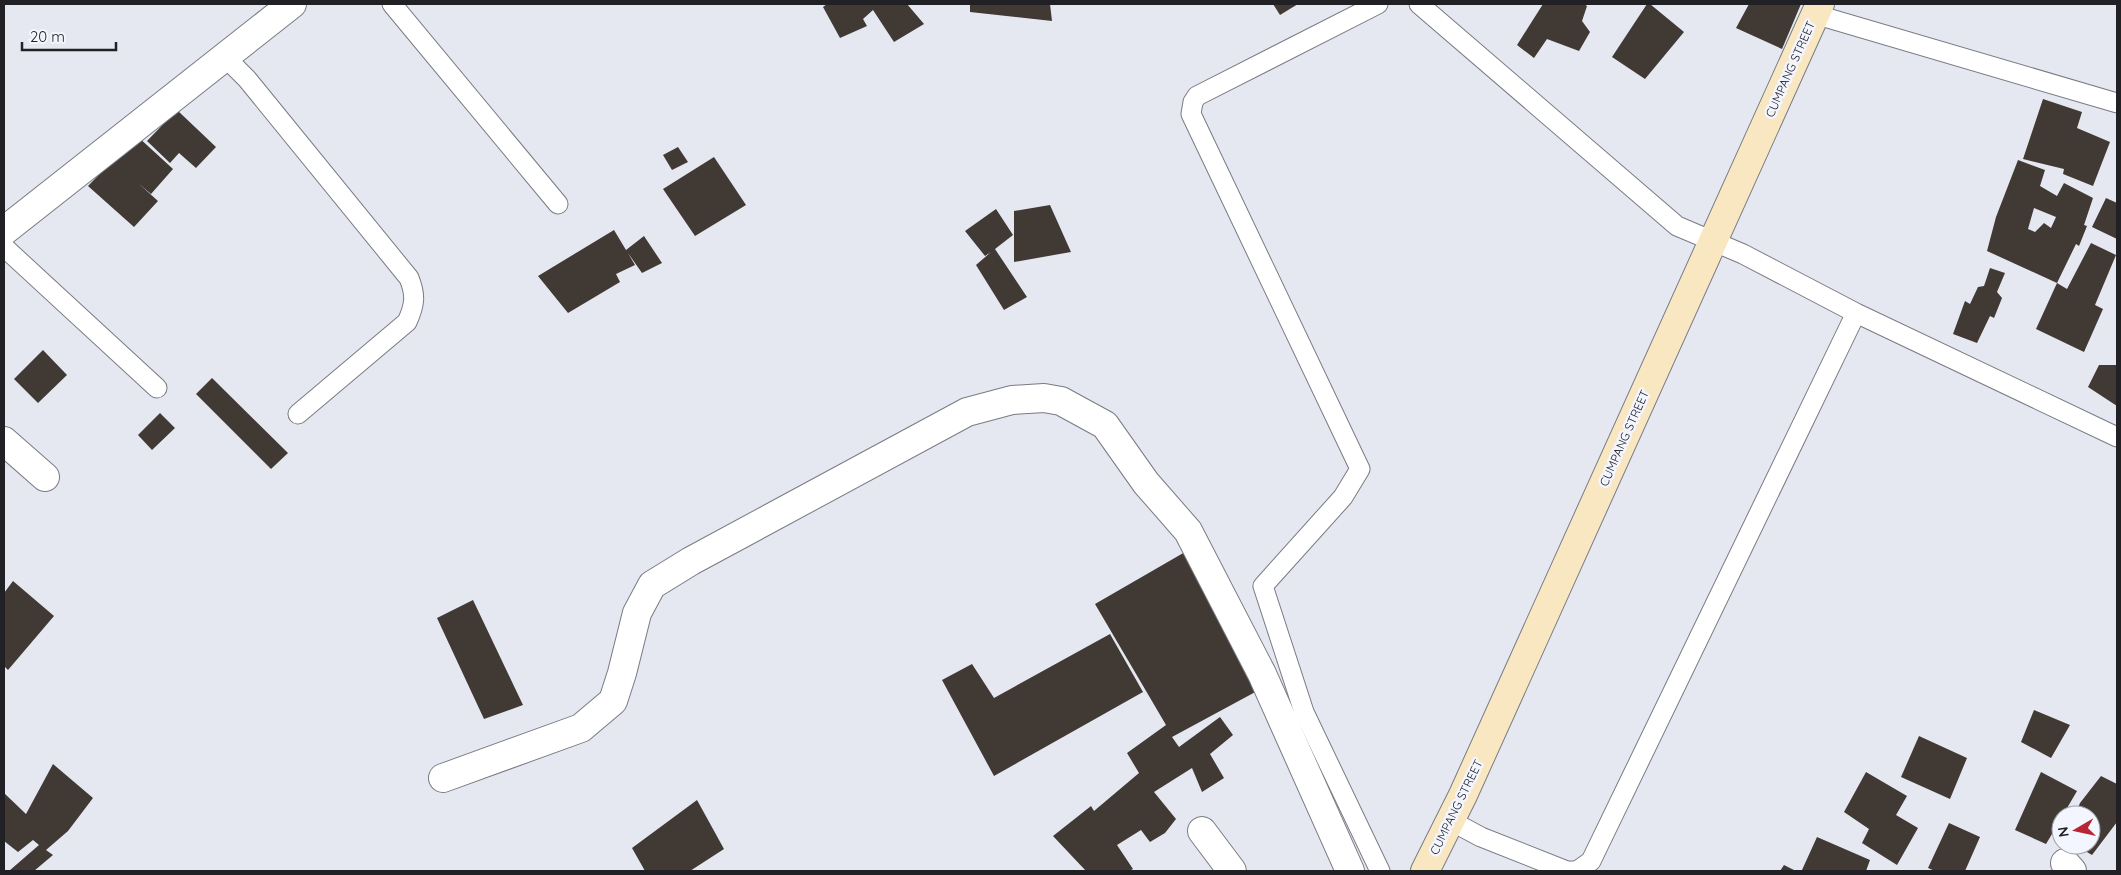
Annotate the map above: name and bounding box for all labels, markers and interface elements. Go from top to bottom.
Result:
street label: CUMPANG STREET [1762,18,1818,120]
scale bar [22,20,116,52]
text: 20 m [30,27,65,46]
street label: CUMPANG STREET [1596,387,1652,489]
street label: CUMPANG STREET [1426,757,1486,857]
north arrow [2051,805,2101,855]
text: N [2053,826,2073,839]

